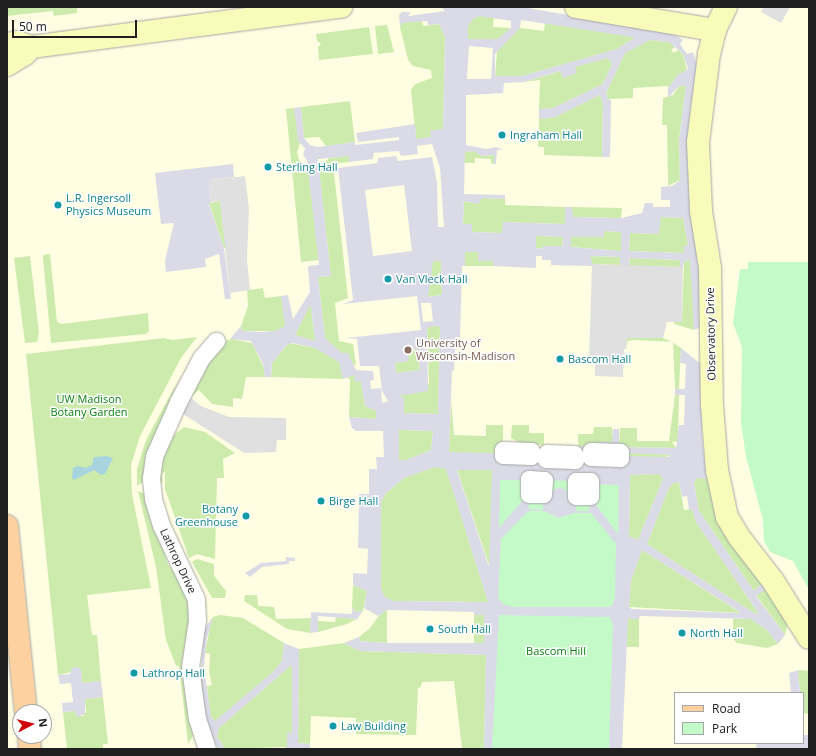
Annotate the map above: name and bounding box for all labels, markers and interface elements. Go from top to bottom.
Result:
scale bar [14,12,139,38]
text: 50 m [19,18,47,35]
place label: Ingraham Hall [510,128,582,142]
marker: Ingraham Hall [497,130,507,140]
place label: Sterling Hall [276,160,338,174]
marker: Sterling Hall [263,162,273,172]
place label: L.R. Ingersoll Physics Museum [66,192,151,218]
marker: L.R. Ingersoll Physics Museum [53,200,63,210]
place label: Van Vleck Hall [396,272,467,286]
marker: Van Vleck Hall [383,274,393,284]
street label: Observatory Drive [704,287,718,381]
place label: University of Wisconsin-Madison [416,337,515,363]
marker: University of Wisconsin-Madison [403,345,413,355]
place label: Bascom Hall [568,352,631,366]
marker: Bascom Hall [555,354,565,364]
park label: UW Madison Botany Garden [50,393,128,419]
place label: Birge Hall [329,494,378,508]
marker: Birge Hall [316,496,326,506]
place label: Botany Greenhouse [175,503,238,529]
marker: Botany Greenhouse [241,511,251,521]
street label: Lathrop Drive [157,526,199,596]
place label: South Hall [438,622,491,636]
marker: South Hall [425,624,435,634]
place label: North Hall [690,626,743,640]
marker: North Hall [677,628,687,638]
park label: Bascom Hill [526,644,586,658]
place label: Lathrop Hall [142,666,205,680]
marker: Lathrop Hall [129,668,139,678]
legend [674,692,804,744]
text: Road [712,700,741,717]
north arrow [12,704,52,744]
text: N [35,717,51,728]
place label: Law Building [341,719,406,733]
text: Park [712,720,737,737]
marker: Law Building [328,721,338,731]

